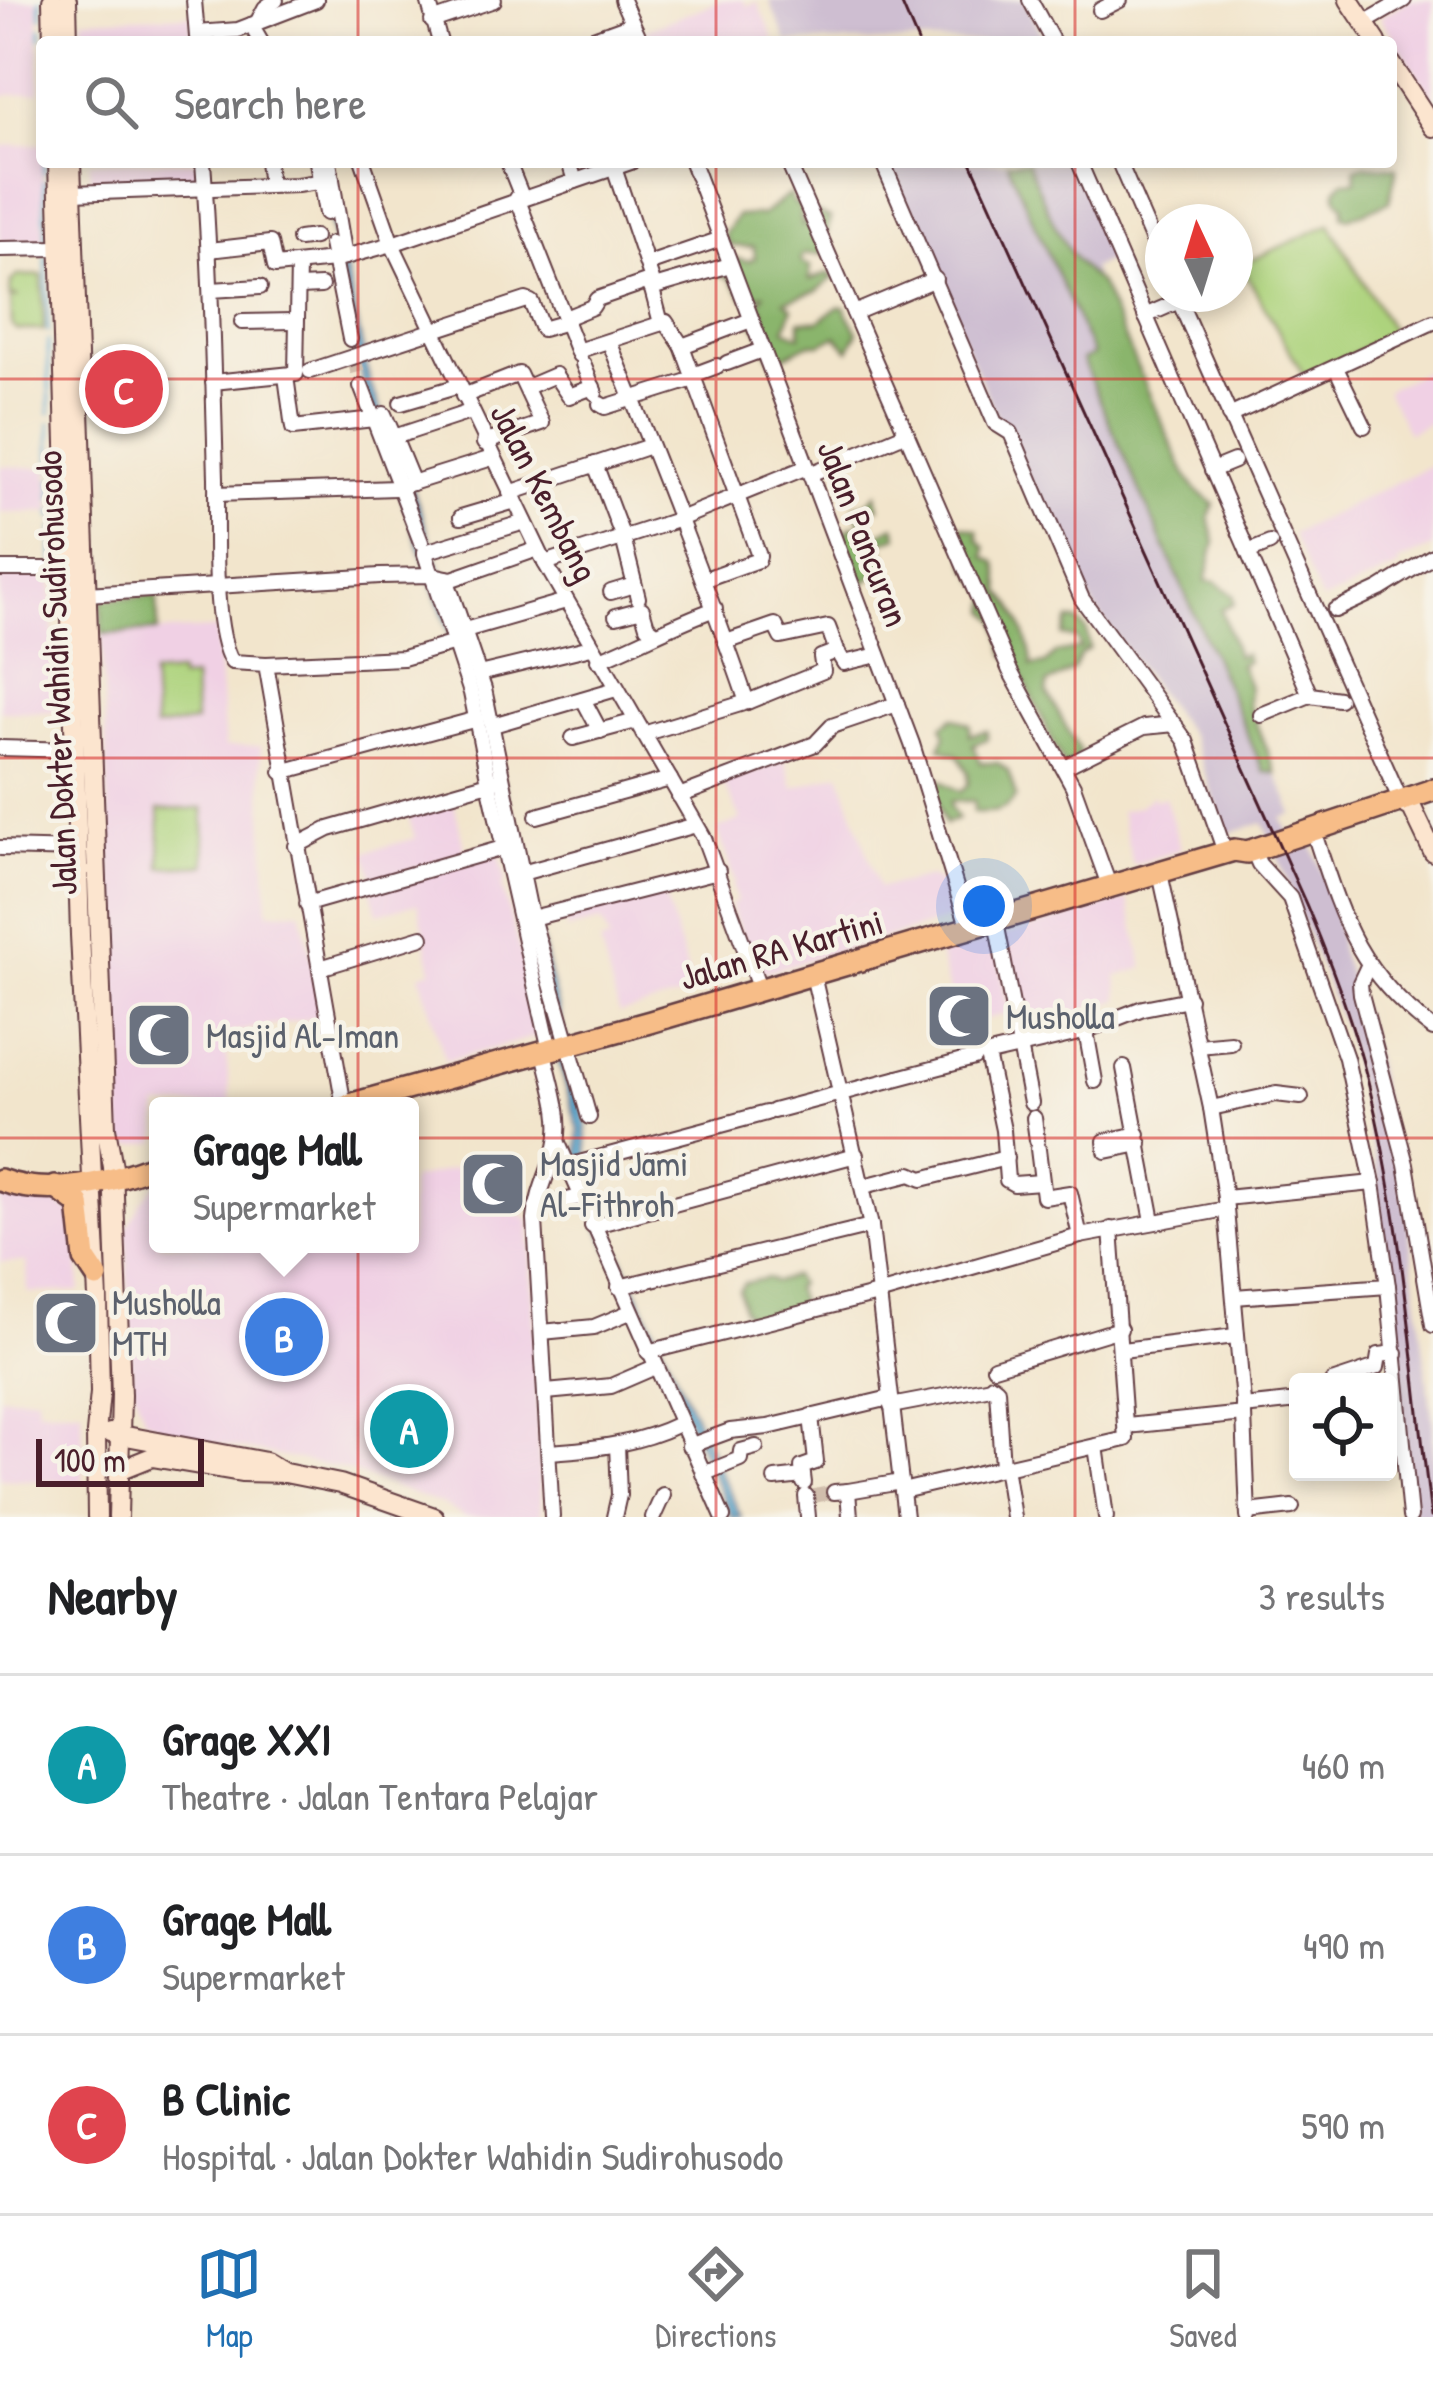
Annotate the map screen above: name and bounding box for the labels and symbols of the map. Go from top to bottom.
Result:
north arrow [1145,204,1253,312]
pin: C [85,344,163,434]
street label: Jalan Kembang [479,394,611,590]
street label: Jalan Pancuran [806,433,922,633]
street label: Jalan Dokter Wahidin Sudirohusodo [23,450,88,896]
your location [954,876,1014,936]
street label: Jalan RA Kartini [673,896,888,1001]
mosque icon: Musholla [924,981,994,1051]
place label: Musholla [1006,991,1115,1040]
mosque icon: Masjid Al-Iman [124,1000,194,1070]
place label: Masjid Al-Iman [206,1010,399,1059]
place label: Masjid Jami Al-Fithroh [540,1138,688,1228]
mosque icon: Masjid Jami Al-Fithroh [458,1149,528,1219]
place label: Musholla MTH [112,1277,221,1367]
mosque icon: Musholla MTH [31,1288,101,1358]
pin: B [245,1292,323,1382]
pin: A [370,1384,448,1474]
scale bar [36,1433,204,1486]

